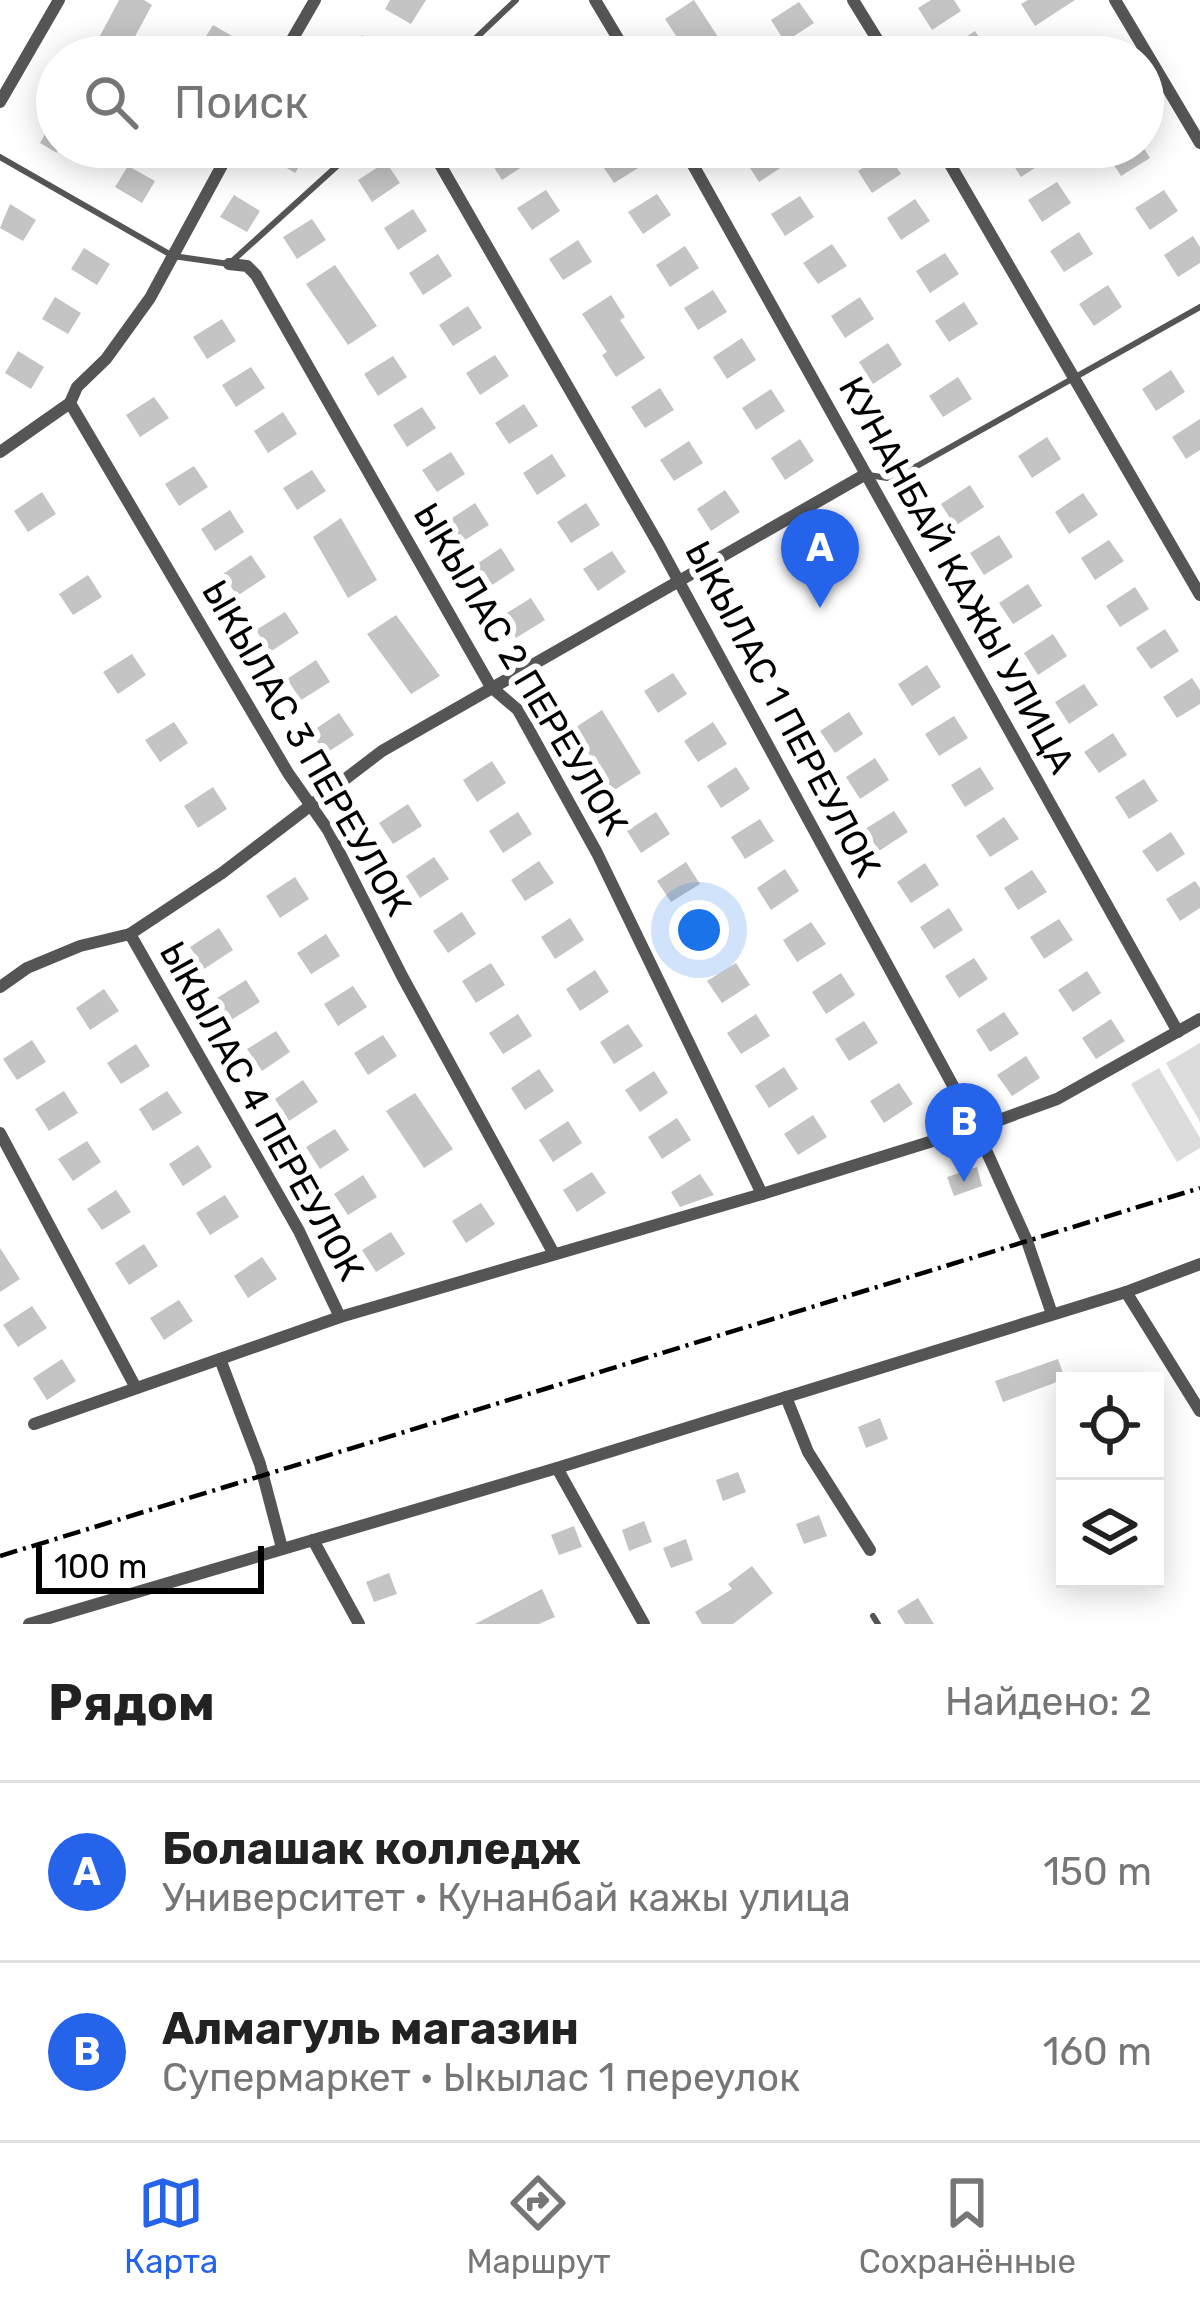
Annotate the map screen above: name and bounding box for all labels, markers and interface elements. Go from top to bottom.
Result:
search box [36,36,1164,168]
icon: search [78,69,144,135]
text: Поиск [174,76,308,129]
street label: КУНАНБАЙ КАЖЫ УЛИЦА [830,369,1084,781]
street label: ЫКЫЛАС 2 ПЕРЕУЛОК [405,495,637,843]
pin: A [781,509,859,608]
street label: ЫКЫЛАС 1 ПЕРЕУЛОК [676,534,890,884]
street label: ЫКЫЛАС 3 ПЕРЕУЛОК [193,573,421,923]
your location [669,900,729,960]
street label: ЫКЫЛАС 4 ПЕРЕУЛОК [151,934,373,1288]
pin: B [925,1083,1003,1182]
map controls [1056,1372,1164,1588]
button: locate [1056,1372,1164,1480]
button: layers [1056,1480,1164,1588]
scale bar [36,1540,264,1593]
text: 100 m [54,1547,147,1586]
text: Рядом [48,1672,215,1733]
text: Найдено: 2 [945,1679,1152,1725]
text: Болашак колледж [162,1822,581,1875]
text: A [73,1849,101,1895]
text: 150 m [1043,1849,1152,1895]
text: Университет · Кунанбай кажы улица [162,1875,851,1921]
text: Алмагуль магазин [162,2002,579,2055]
text: B [73,2029,101,2075]
text: 160 m [1043,2029,1152,2075]
text: Супермаркет · Ыкылас 1 переулок [162,2055,800,2101]
tab: Карта [124,2170,218,2281]
tab: Маршрут [466,2170,610,2281]
tab: Сохранённые [859,2170,1076,2281]

